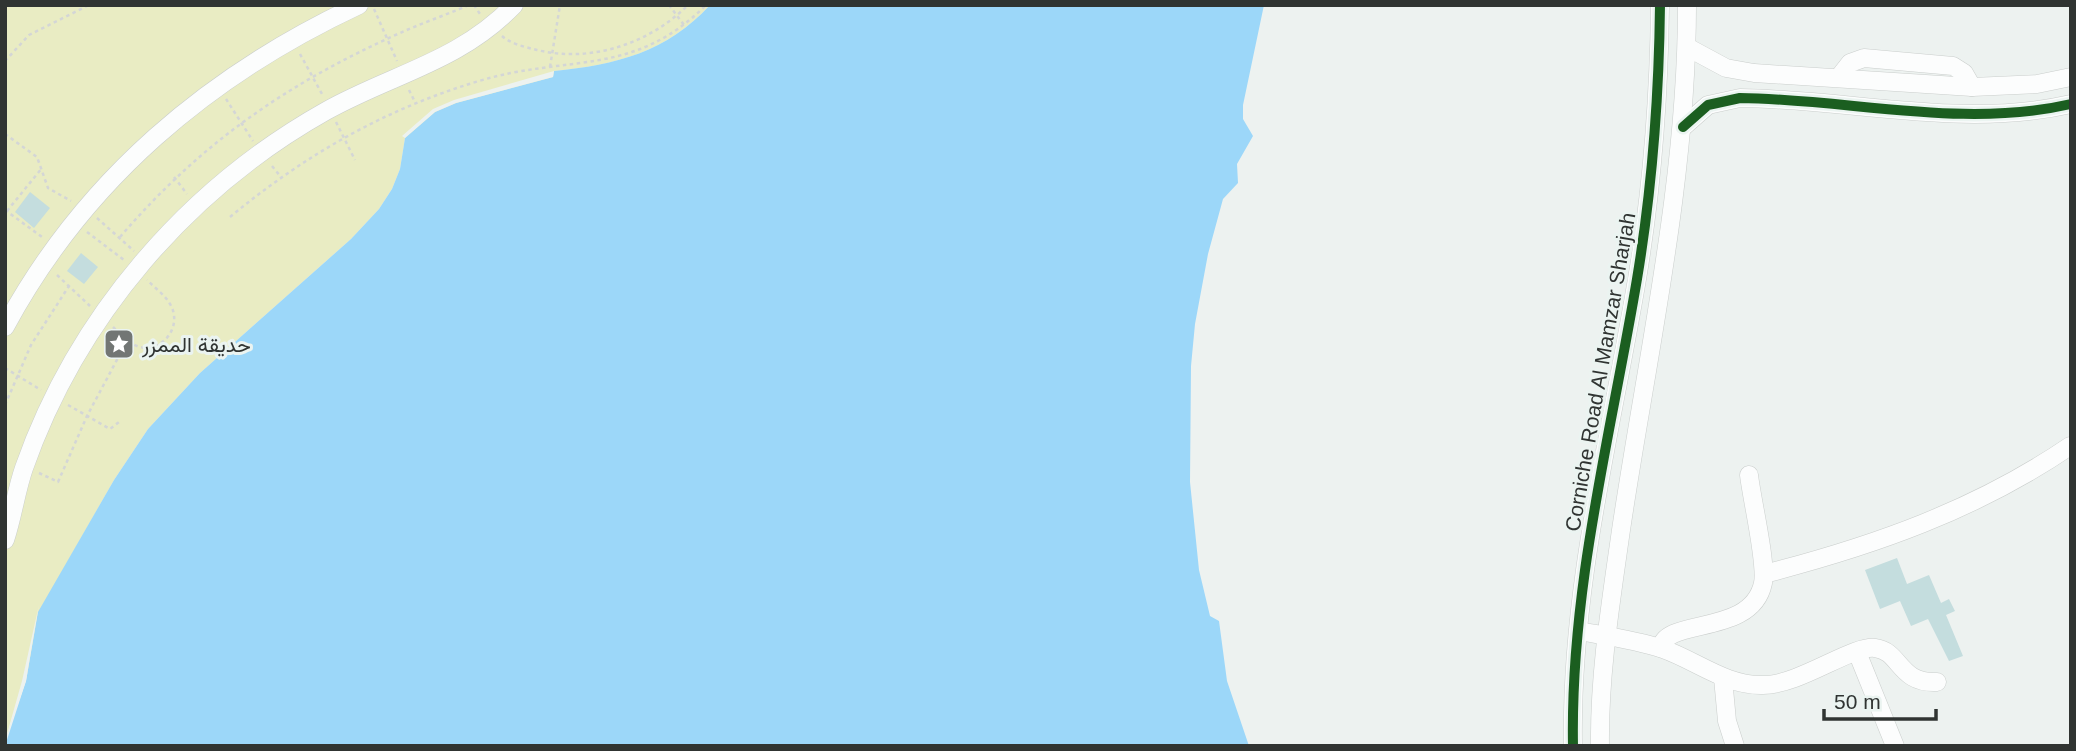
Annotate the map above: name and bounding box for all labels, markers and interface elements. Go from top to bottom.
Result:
street label: Corniche Road Al Mamzar Sharjah [1561,211,1639,533]
place icon: حديقة الممزر [102,327,136,361]
place label: حديقة الممزر [141,333,251,358]
scale bar [1824,678,1936,722]
text: 50 m [1834,690,1881,713]

